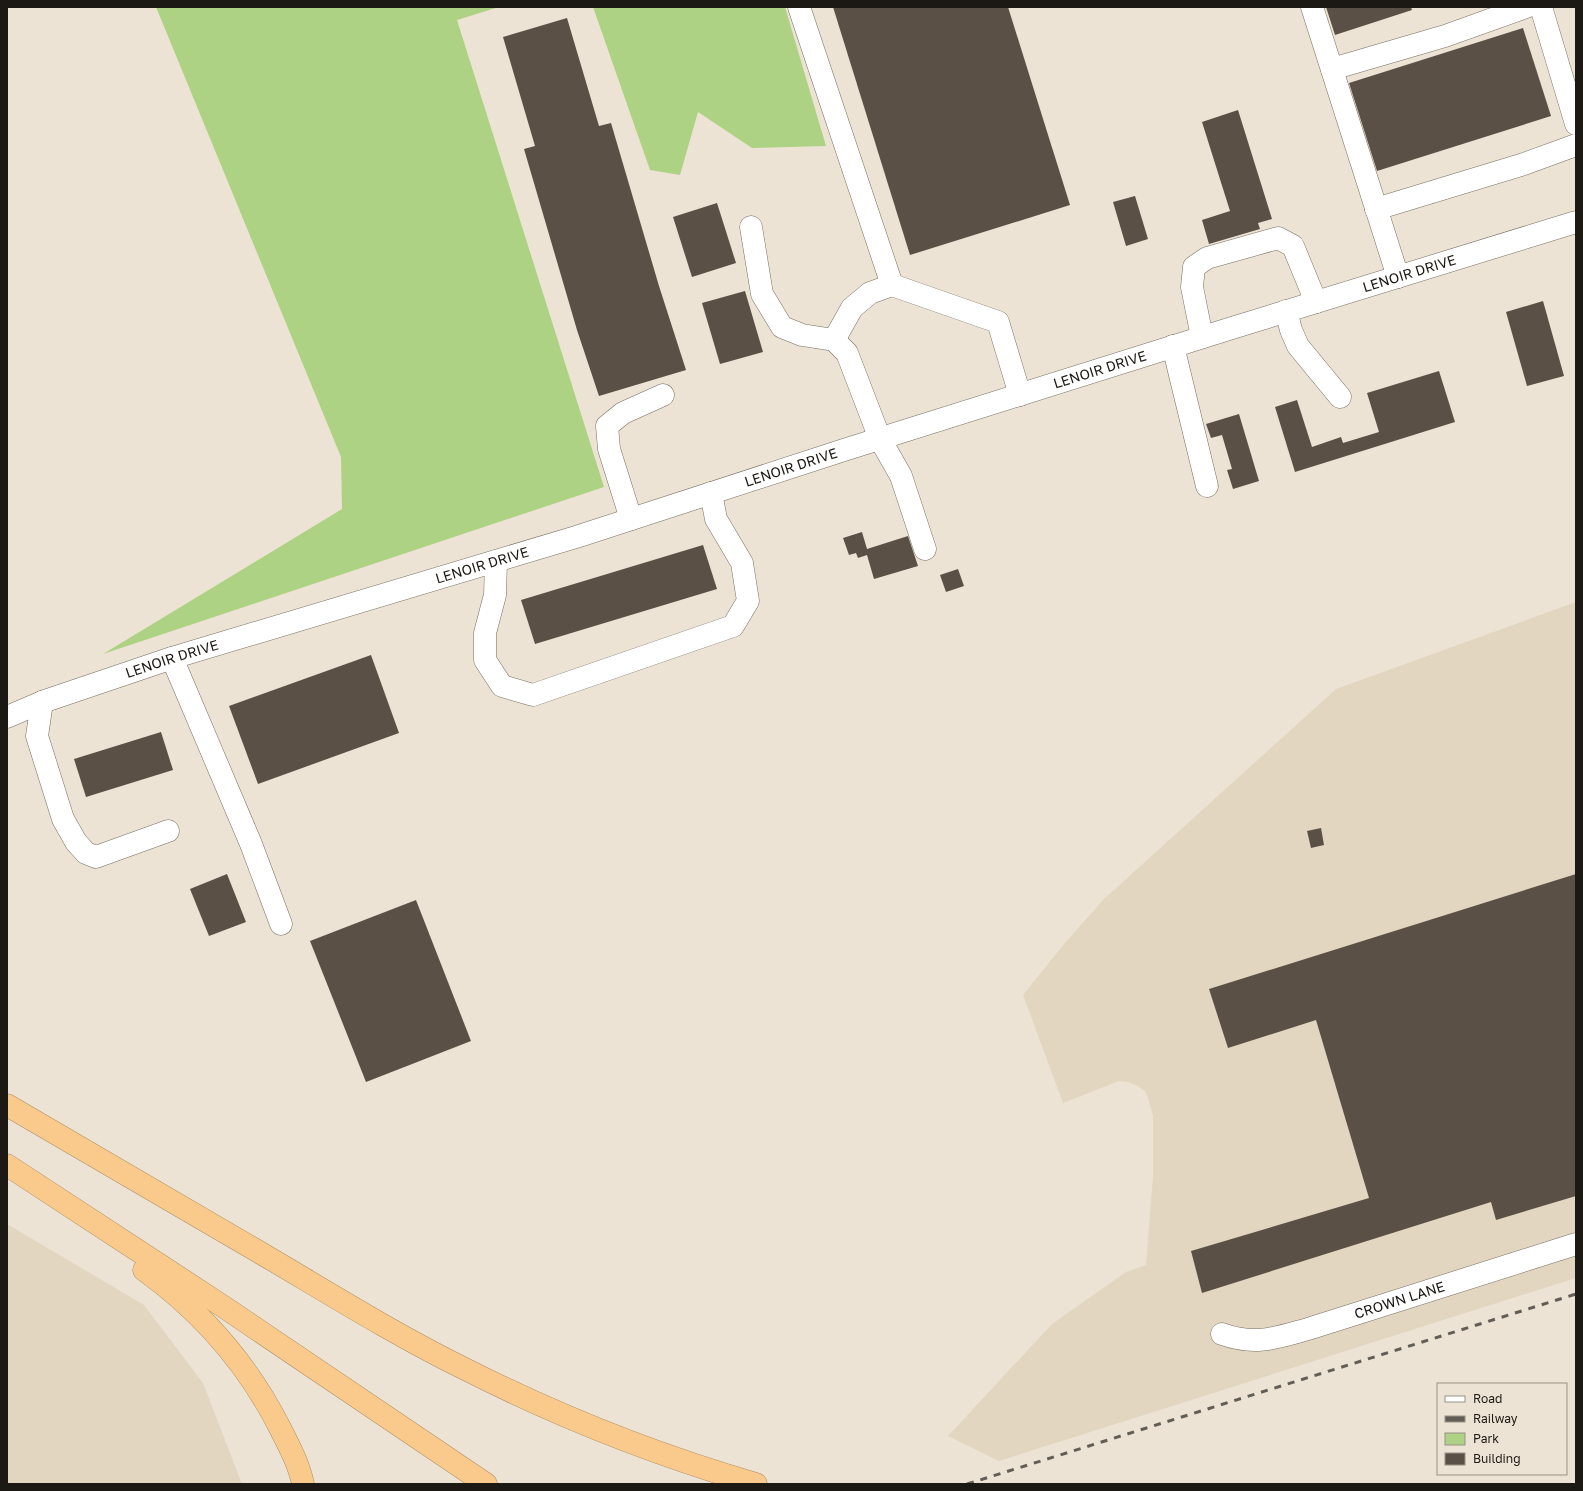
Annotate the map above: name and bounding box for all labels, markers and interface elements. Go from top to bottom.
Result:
street label: LENOIR DRIVE [1360,251,1458,295]
street label: LENOIR DRIVE [1051,346,1148,392]
street label: LENOIR DRIVE [742,444,839,490]
street label: LENOIR DRIVE [433,543,531,587]
street label: LENOIR DRIVE [123,636,220,681]
street label: CROWN LANE [1352,1277,1447,1322]
legend [1437,1383,1567,1475]
text: Road [1473,1391,1502,1406]
text: Railway [1473,1411,1518,1426]
text: Park [1473,1431,1499,1446]
text: Building [1473,1451,1521,1466]

